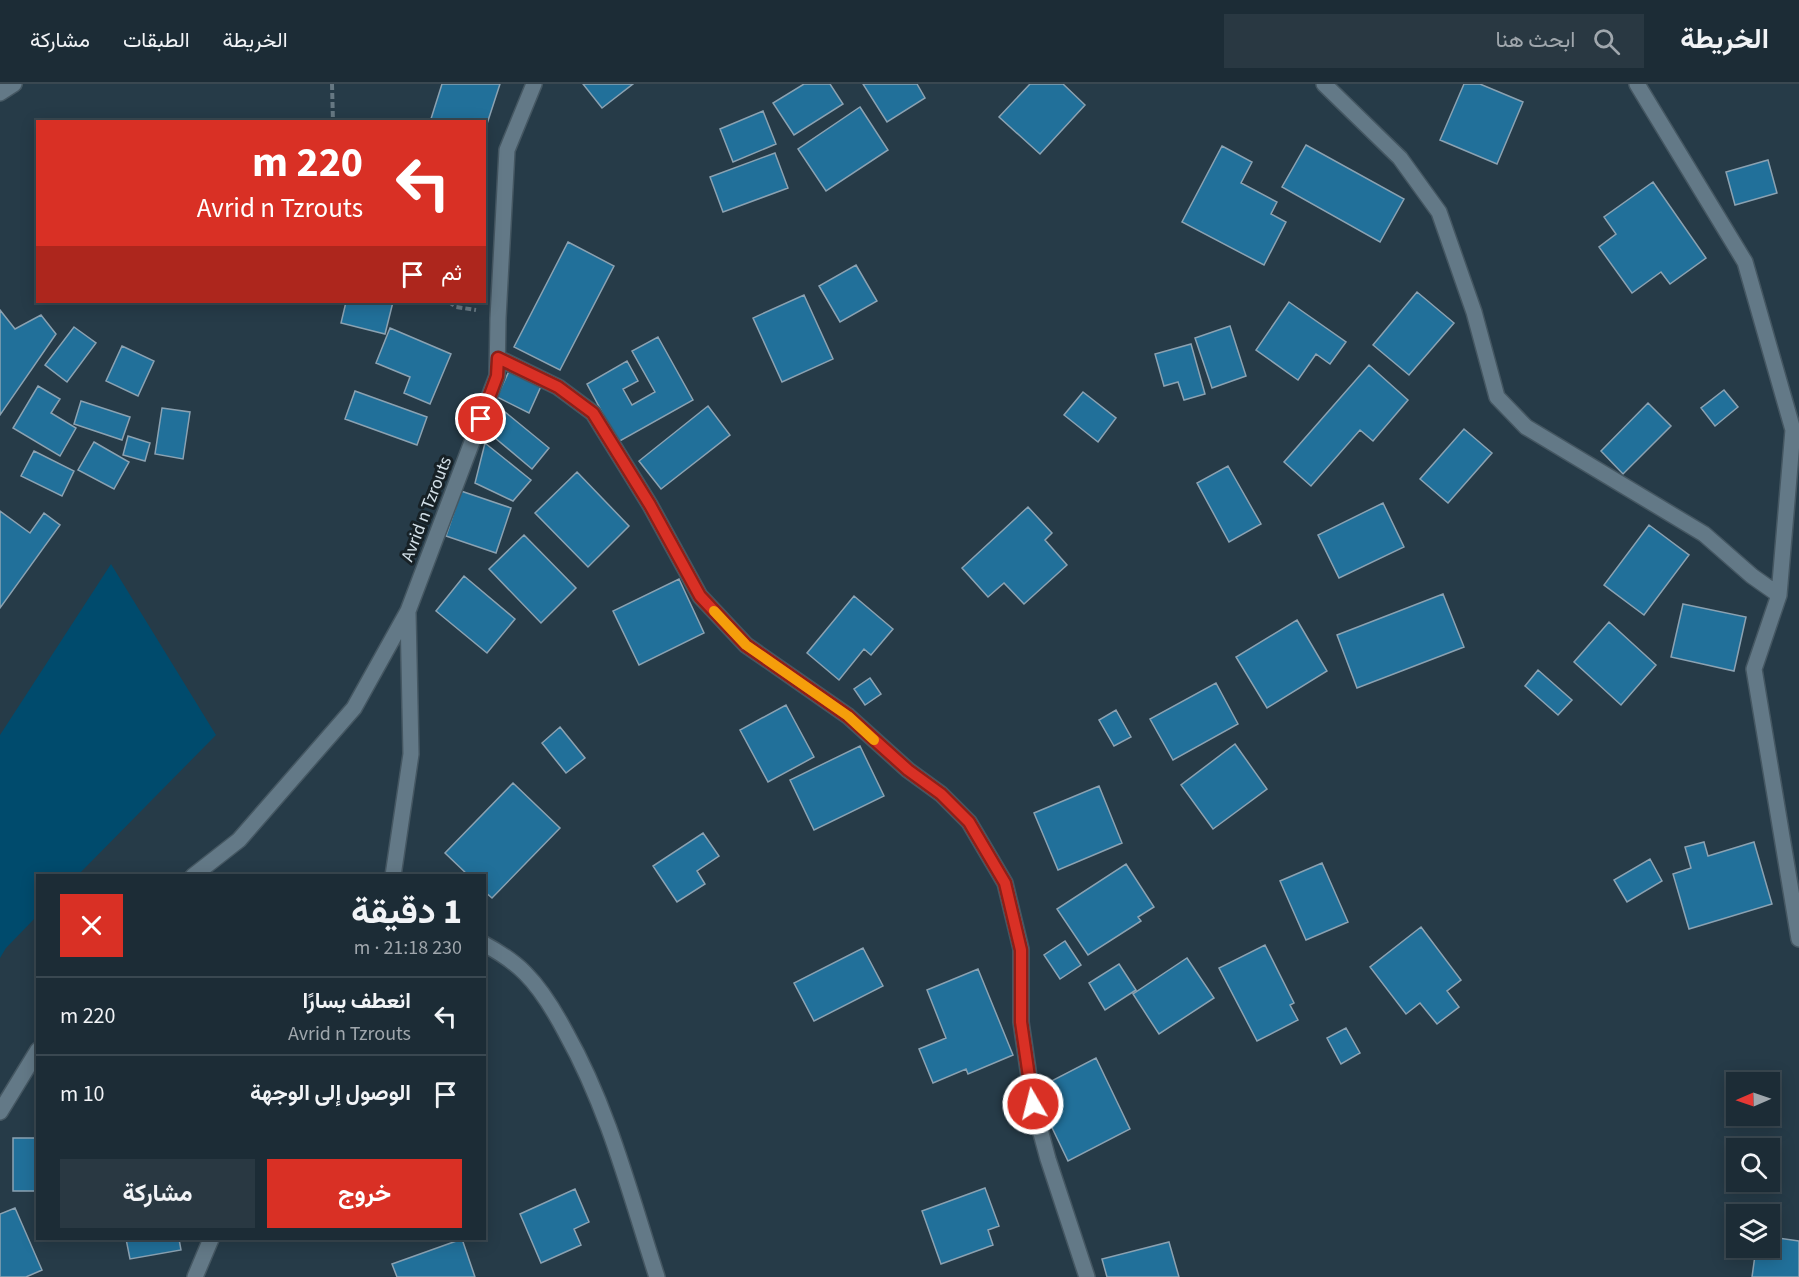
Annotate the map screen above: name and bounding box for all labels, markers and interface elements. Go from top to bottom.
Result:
search box [1224,14,1644,68]
text: الخريطة [1680,19,1769,59]
text: ابحث هنا [1495,24,1575,56]
text: مشاركة [30,25,90,55]
text: الطبقات [123,25,190,55]
text: الخريطة [223,25,288,55]
icon: search [1590,25,1623,58]
text: 220 m [252,133,363,193]
icon: left [384,144,462,222]
text: Avrid n Tzrouts [197,189,363,228]
text: ثم [441,257,462,289]
icon: arrive [396,258,429,291]
pin [455,393,506,444]
icon: arrive [464,402,497,435]
street label: Avrid n Tzrouts [395,453,458,565]
text: 1 دقيقة [351,886,462,937]
button: close [60,894,123,957]
text: 230 m · 21:18 [354,934,462,962]
text: انعطف يسارًا [302,985,411,1017]
text: 220 m [60,1000,115,1032]
icon: left [429,1000,462,1033]
text: Avrid n Tzrouts [288,1020,411,1048]
position arrow [1001,1072,1065,1136]
north arrow [1726,1072,1780,1126]
map controls [1726,1072,1780,1258]
text: الوصول إلى الوجهة [250,1077,411,1109]
text: 10 m [60,1078,105,1110]
icon: arrive [429,1078,462,1111]
button: search [1726,1138,1780,1192]
button: مشاركة [60,1159,255,1228]
button: خروج [267,1159,462,1228]
button: layers [1726,1204,1780,1258]

